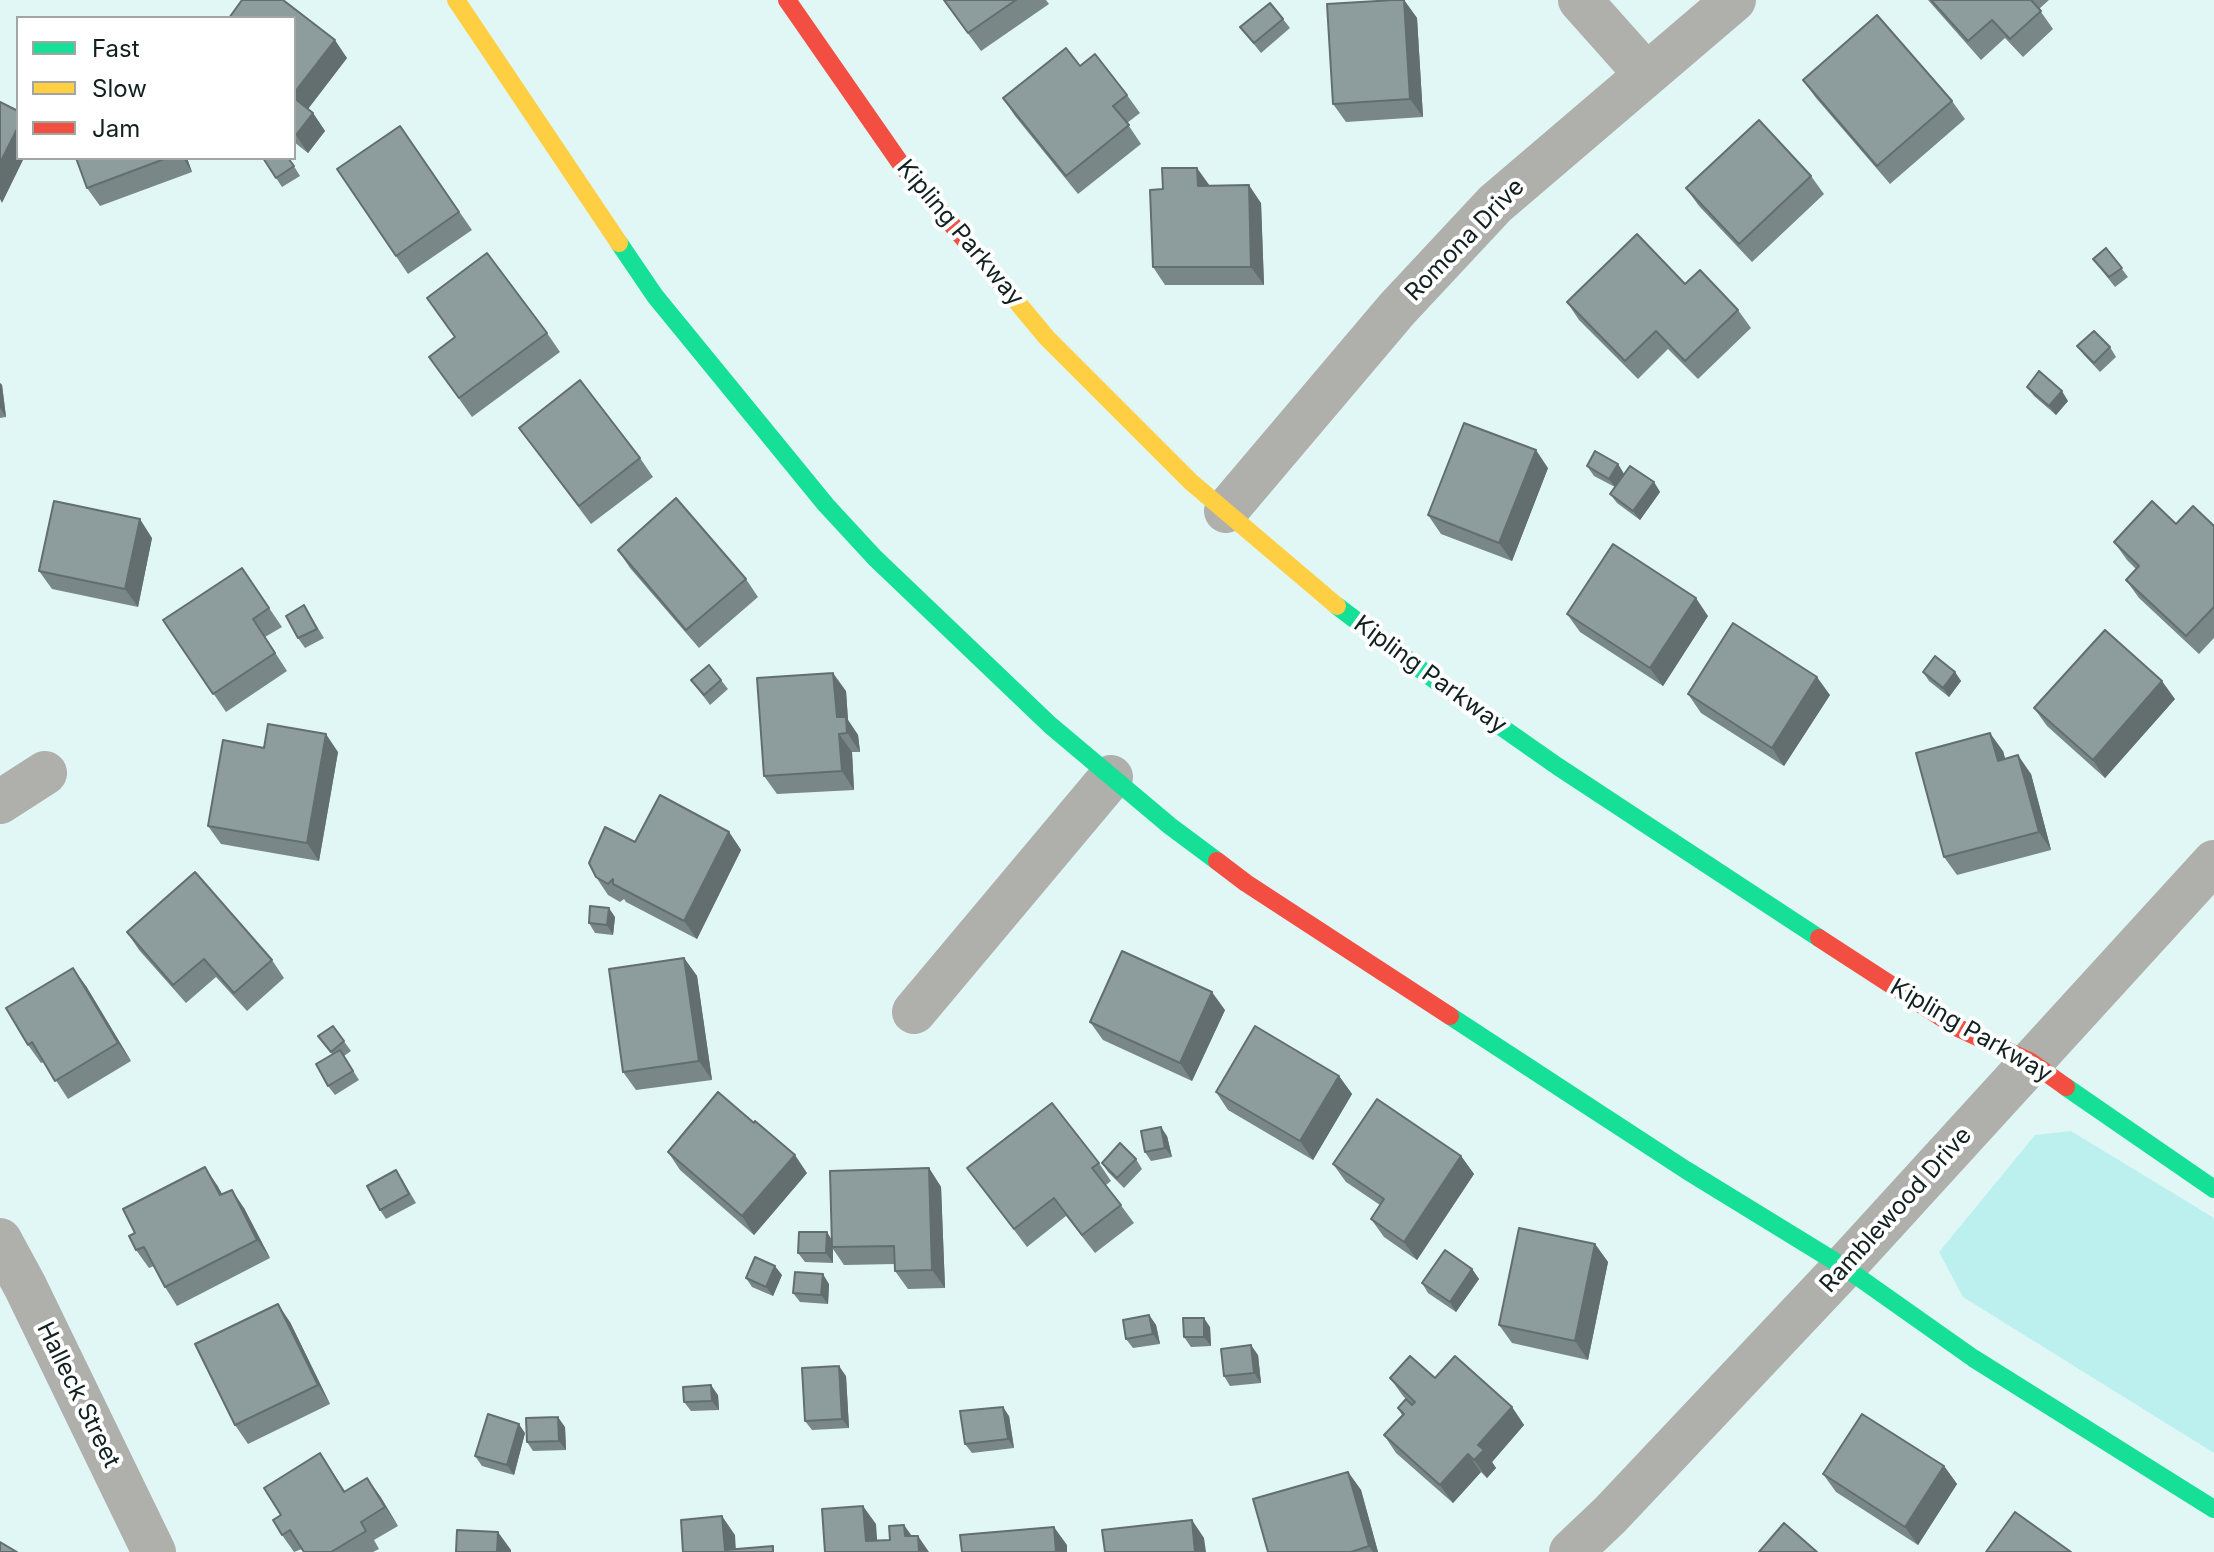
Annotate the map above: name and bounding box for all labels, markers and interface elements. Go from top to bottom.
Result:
legend [16,16,296,160]
text: Fast [92,34,140,63]
text: Slow [92,74,147,103]
text: Jam [92,114,140,143]
street label: Kipling Parkway [891,154,1029,312]
street label: Romona Drive [1399,173,1531,307]
street label: Kipling Parkway [1348,610,1512,740]
street label: Kipling Parkway [1885,973,2057,1089]
street label: Ramblewood Drive [1814,1121,1978,1299]
street label: Halleck Street [30,1318,126,1472]

